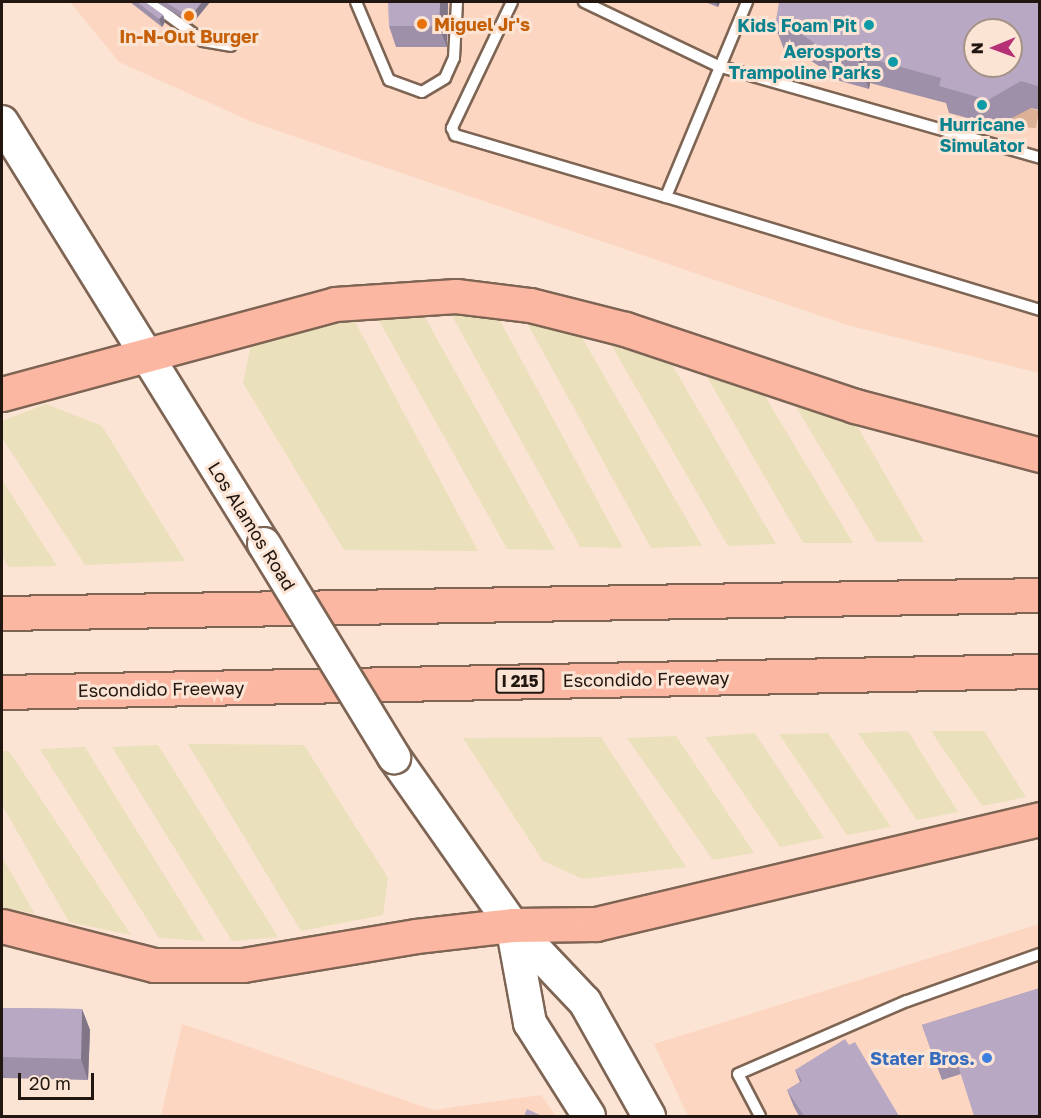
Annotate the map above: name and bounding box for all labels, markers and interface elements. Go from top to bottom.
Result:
marker: In-N-Out Burger [182,9,196,23]
place label: Miguel Jr's [434,13,530,35]
place label: Kids Foam Pit [737,14,857,36]
marker: Miguel Jr's [415,17,429,31]
marker: Kids Foam Pit [862,18,876,32]
north arrow [963,18,1023,78]
place label: In-N-Out Burger [119,25,259,47]
place label: Aerosports Trampoline Parks [729,41,881,84]
text: N [967,42,987,55]
marker: Aerosports Trampoline Parks [886,55,900,69]
marker: Hurricane Simulator [975,98,989,112]
place label: Hurricane Simulator [939,114,1025,156]
street label: Los Alamos Road [204,458,300,594]
street label: Escondido Freeway [562,667,730,691]
road number: I 215 [494,668,546,694]
street label: Escondido Freeway [77,677,245,701]
place label: Stater Bros. [870,1047,975,1069]
marker: Stater Bros. [980,1051,994,1065]
scale bar [21,1061,98,1099]
text: 20 m [29,1072,71,1094]

